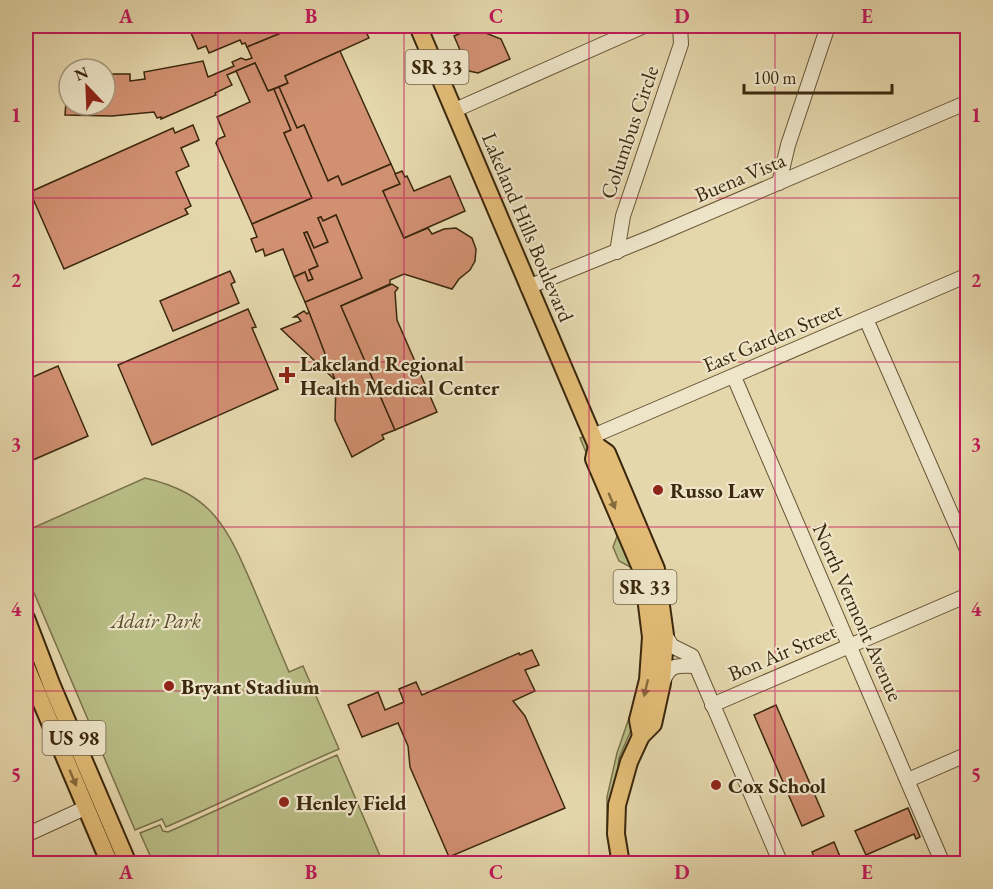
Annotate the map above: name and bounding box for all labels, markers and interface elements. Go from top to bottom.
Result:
text: A [118,3,134,29]
text: B [305,3,317,29]
text: C [489,3,503,29]
text: D [674,3,690,29]
text: E [861,3,873,29]
road number: SR 33 [406,50,468,84]
north arrow [57,57,117,117]
scale bar [744,57,892,95]
text: N [71,61,91,86]
street label: Columbus Circle [594,62,664,202]
text: 100 m [753,66,797,89]
text: 1 [11,102,21,128]
text: 1 [971,102,981,128]
street label: Lakeland Hills Boulevard [476,128,580,326]
street label: Buena Vista [691,146,790,208]
text: 2 [11,267,22,293]
text: 2 [971,267,982,293]
street label: East Garden Street [699,295,846,378]
place label: Lakeland Regional Health Medical Center [300,350,500,401]
marker: Lakeland Regional Health Medical Center [278,366,296,384]
text: 3 [11,431,21,457]
text: 3 [971,431,981,457]
place label: Russo Law [670,477,765,504]
marker: Russo Law [651,483,665,497]
one-way arrow [607,492,617,510]
street label: North Vermont Avenue [807,519,909,705]
road number: SR 33 [614,570,676,604]
text: 4 [11,596,22,622]
text: 4 [971,596,982,622]
park label: Adair Park [109,607,202,634]
street label: Bon Air Street [724,617,841,687]
place label: Bryant Stadium [181,673,320,700]
marker: Bryant Stadium [162,679,176,693]
one-way arrow [641,679,650,698]
road number: US 98 [42,721,106,755]
text: 5 [11,761,21,787]
text: 5 [971,761,981,787]
one-way arrow [68,769,78,787]
place label: Cox School [728,772,826,799]
marker: Cox School [709,778,723,792]
place label: Henley Field [296,789,407,816]
marker: Henley Field [277,795,291,809]
text: A [118,859,134,885]
text: B [305,859,317,885]
text: C [489,859,503,885]
text: D [674,859,690,885]
text: E [861,859,873,885]

